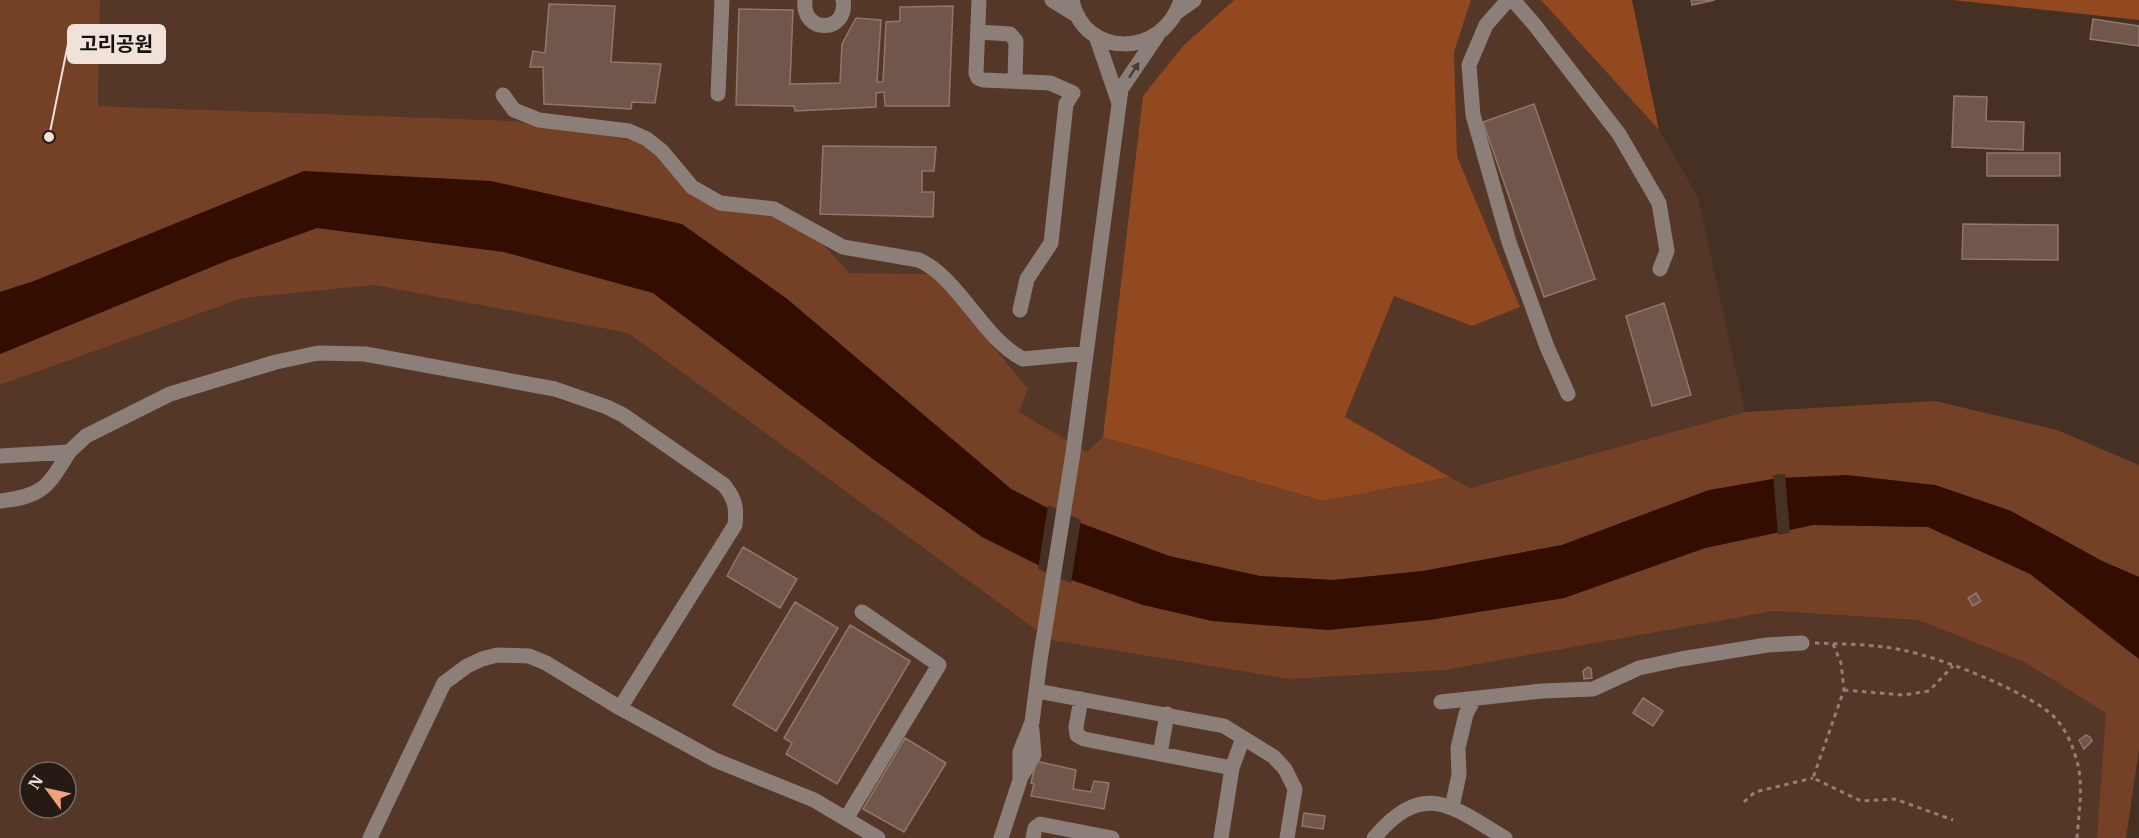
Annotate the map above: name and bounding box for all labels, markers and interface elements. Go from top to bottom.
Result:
callout: 고리공원 [68,25,165,63]
text: 고리공원 [79,30,153,57]
one-way arrow [1128,62,1140,78]
north arrow [18,760,78,820]
text: N [24,771,47,793]

